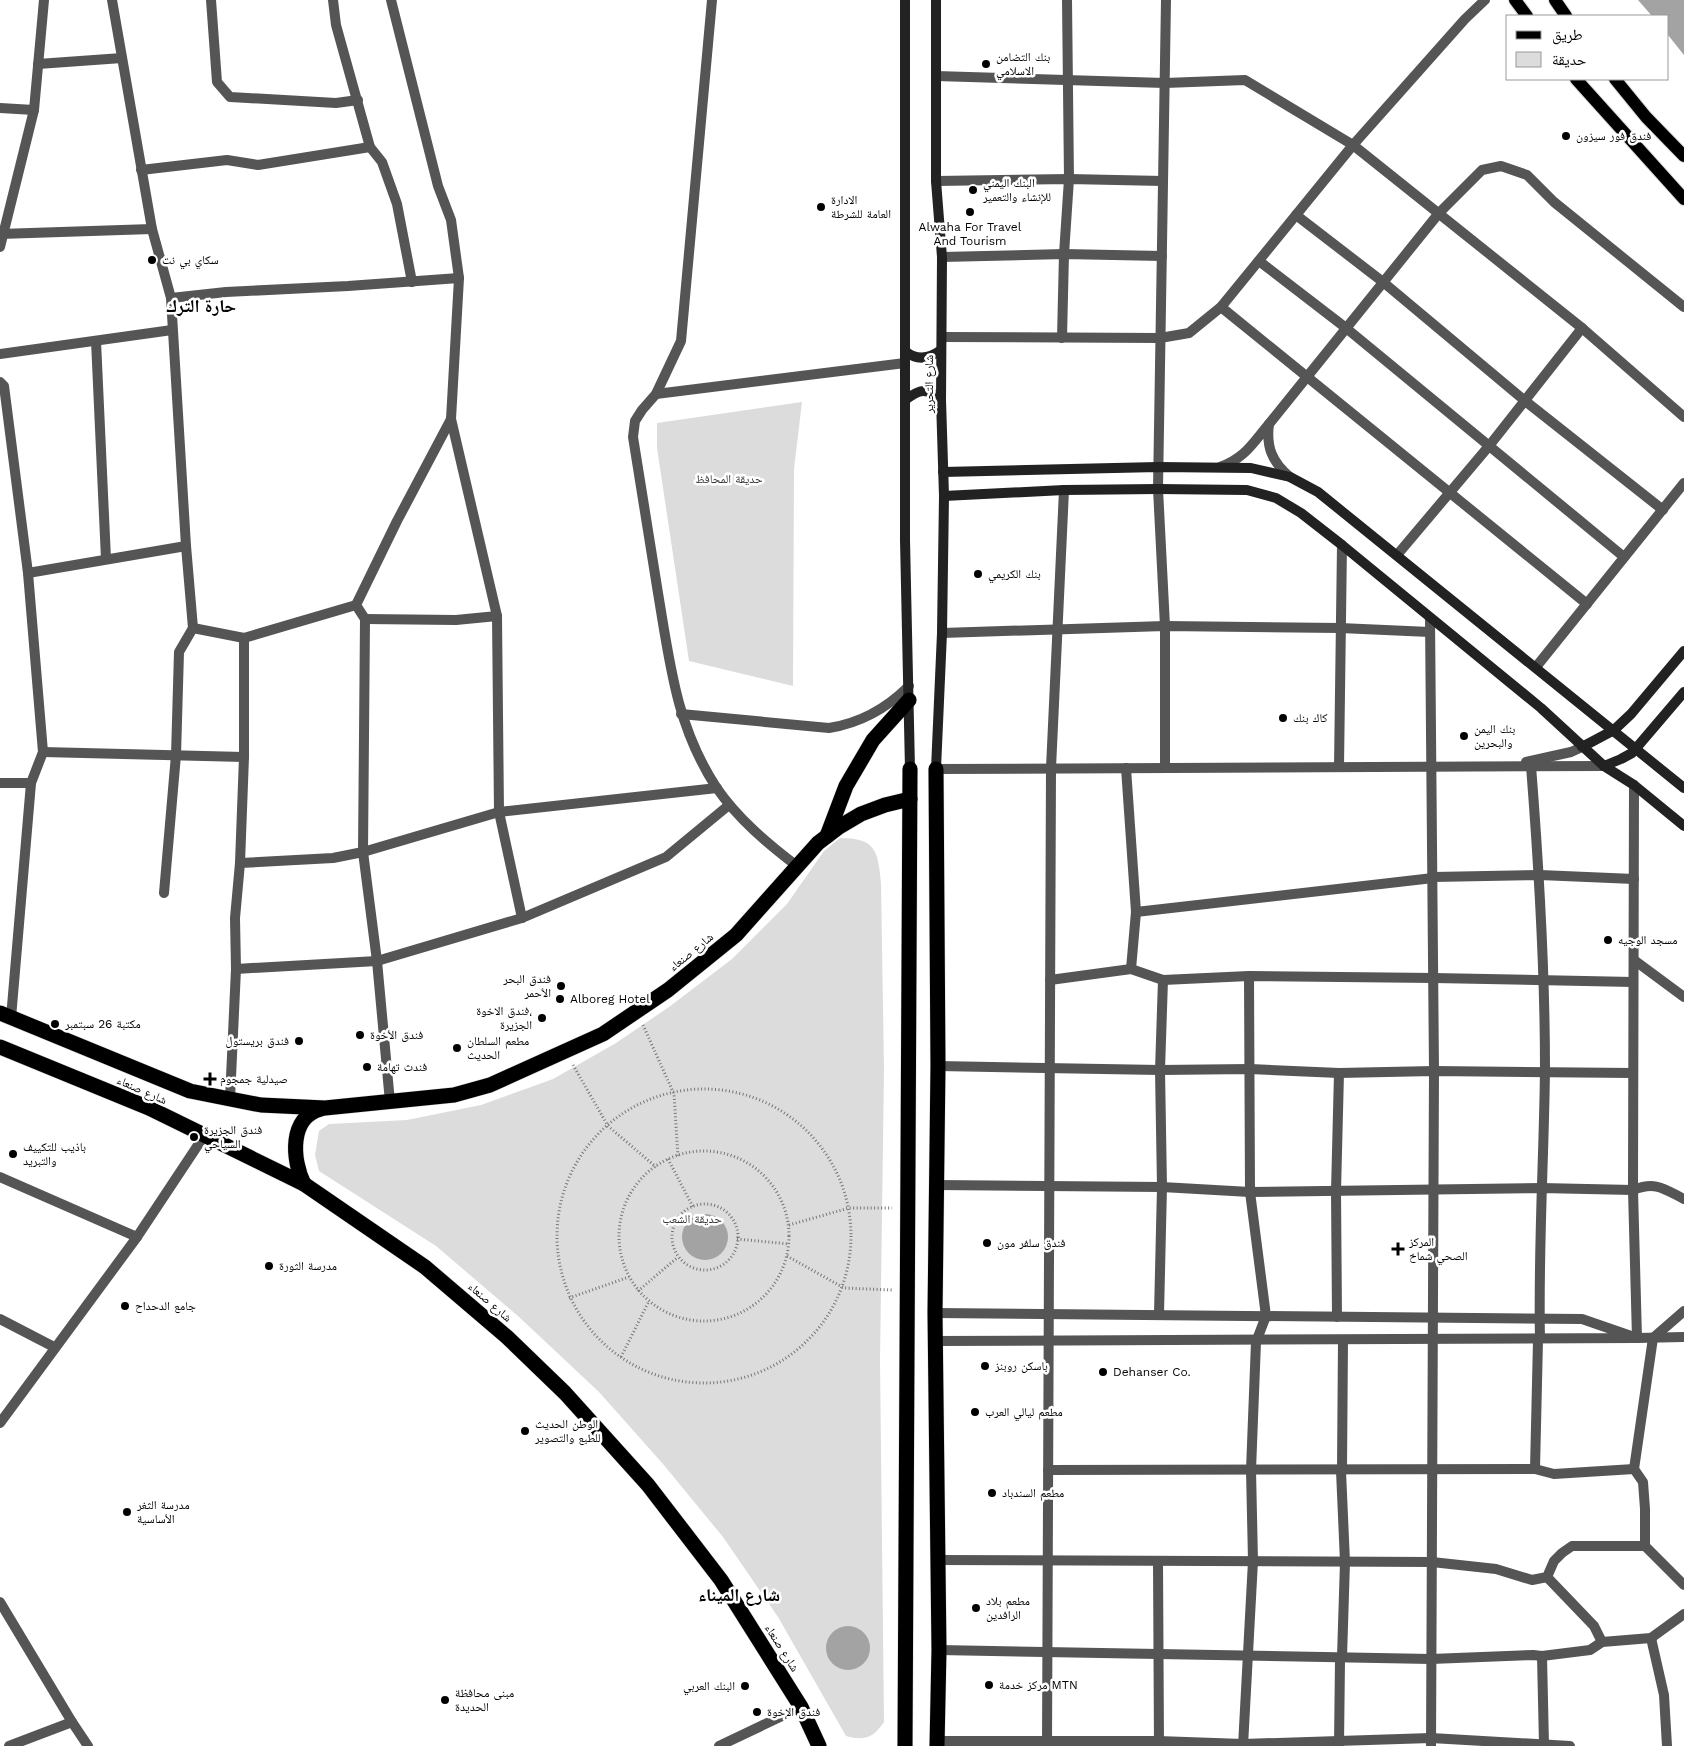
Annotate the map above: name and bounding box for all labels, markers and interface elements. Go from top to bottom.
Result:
legend [1506,15,1669,80]
text: طريق [1552,26,1583,45]
place label: بنك التضامن الاسلامي [996,50,1050,81]
text: حديقة [1552,51,1587,69]
marker: بنك التضامن الاسلامي [980,58,992,70]
place label: فندق فور سيزون [1576,129,1651,143]
marker: فندق فور سيزون [1560,130,1572,142]
place label: البنك اليمني للإنشاء والتعمير [982,176,1051,204]
marker: البنك اليمني للإنشاء والتعمير [967,184,979,196]
place label: الادارة العامة للشرطة [831,193,891,221]
marker: الادارة العامة للشرطة [815,201,827,213]
marker: Alwaha For Travel And Tourism [964,206,976,218]
place label: Alwaha For Travel And Tourism [919,220,1022,248]
place label: سكاي بي نت [162,253,219,270]
marker: سكاي بي نت [146,254,158,266]
district label: حارة الترك [166,295,236,316]
street label: شارع التحرير [922,355,937,414]
park label: حديقة المحافظ [695,472,763,486]
place label: بنك الكريمي [988,567,1041,584]
marker: بنك الكريمي [972,568,984,580]
place label: كاك بنك [1293,711,1327,725]
marker: كاك بنك [1277,712,1289,724]
place label: بنك اليمن والبحرين [1474,722,1515,750]
marker: بنك اليمن والبحرين [1458,730,1470,742]
street label: شارع صنعاء [666,930,717,975]
place label: مسجد الوجيه [1618,933,1678,947]
marker: مسجد الوجيه [1602,934,1614,946]
place label: فندق البحر الأحمر [502,972,551,1000]
marker: فندق البحر الأحمر [555,980,567,992]
place label: Alboreg Hotel [570,992,650,1006]
marker: Alboreg Hotel [554,993,566,1005]
place label: فندق الاخوة، الجزيرة [476,1004,532,1032]
marker: فندق الاخوة، الجزيرة [536,1012,548,1024]
place label: مكتبة 26 سبتمبر [64,1017,141,1031]
marker: مكتبة 26 سبتمبر [49,1018,61,1030]
place label: فندق الأخوة [370,1028,423,1042]
marker: فندق الأخوة [354,1029,366,1041]
place label: فندق بريستول [226,1034,289,1048]
place label: مطعم السلطان الحديث [467,1034,529,1062]
marker: فندق بريستول [293,1035,305,1047]
marker: مطعم السلطان الحديث [451,1042,463,1054]
place label: فندث تهامة [377,1060,427,1074]
marker: فندث تهامة [361,1061,373,1073]
place label: صيدلية جمجوم [220,1072,288,1087]
street label: شارع صنعاء [114,1073,169,1108]
marker: صيدلية جمجوم [204,1073,216,1085]
place label: فندق الجزيرة السياحي [204,1123,262,1154]
marker: فندق الجزيرة السياحي [188,1131,200,1143]
place label: باذيب للتكييف والتبريد [23,1140,86,1168]
marker: باذيب للتكييف والتبريد [7,1148,19,1160]
park label: حديقة الشعب [662,1212,722,1226]
place label: المركز الصحي شماخ [1408,1235,1468,1266]
place label: فندق سلفر مون [997,1236,1066,1250]
marker: فندق سلفر مون [981,1237,993,1249]
marker: المركز الصحي شماخ [1391,1242,1405,1256]
place label: مدرسة الثورة [279,1259,337,1273]
marker: مدرسة الثورة [263,1260,275,1272]
street label: شارع صنعاء [465,1279,515,1326]
place label: جامع الدحداح [135,1299,196,1313]
marker: جامع الدحداح [119,1300,131,1312]
place label: باسكن روبنز [994,1359,1048,1373]
marker: باسكن روبنز [979,1360,991,1372]
place label: Dehanser Co. [1113,1365,1191,1379]
marker: Dehanser Co. [1097,1366,1109,1378]
place label: مطعم ليالي العرب [985,1405,1063,1422]
marker: مطعم ليالي العرب [969,1406,981,1418]
place label: الوطن الحديث للطبع والتصوير [534,1417,601,1445]
marker: الوطن الحديث للطبع والتصوير [519,1425,531,1437]
place label: مطعم السندباد [1002,1486,1064,1501]
marker: مطعم السندباد [986,1487,998,1499]
place label: مدرسة الثغر الأساسية [136,1498,190,1526]
marker: مدرسة الثغر الأساسية [121,1506,133,1518]
district label: شارع الميناء [698,1584,780,1606]
place label: مطعم بلاد الرافدين [986,1594,1030,1622]
marker: مطعم بلاد الرافدين [970,1602,982,1614]
street label: شارع صنعاء [761,1622,802,1675]
place label: مركز خدمة MTN [999,1678,1078,1692]
place label: البنك العربي [683,1679,735,1696]
marker: مركز خدمة MTN [983,1679,995,1691]
marker: البنك العربي [739,1680,751,1692]
place label: مبنى محافظة الحديدة [455,1686,514,1714]
marker: مبنى محافظة الحديدة [439,1694,451,1706]
place label: فندق الإخوة [767,1705,820,1719]
marker: فندق الإخوة [751,1706,763,1718]

